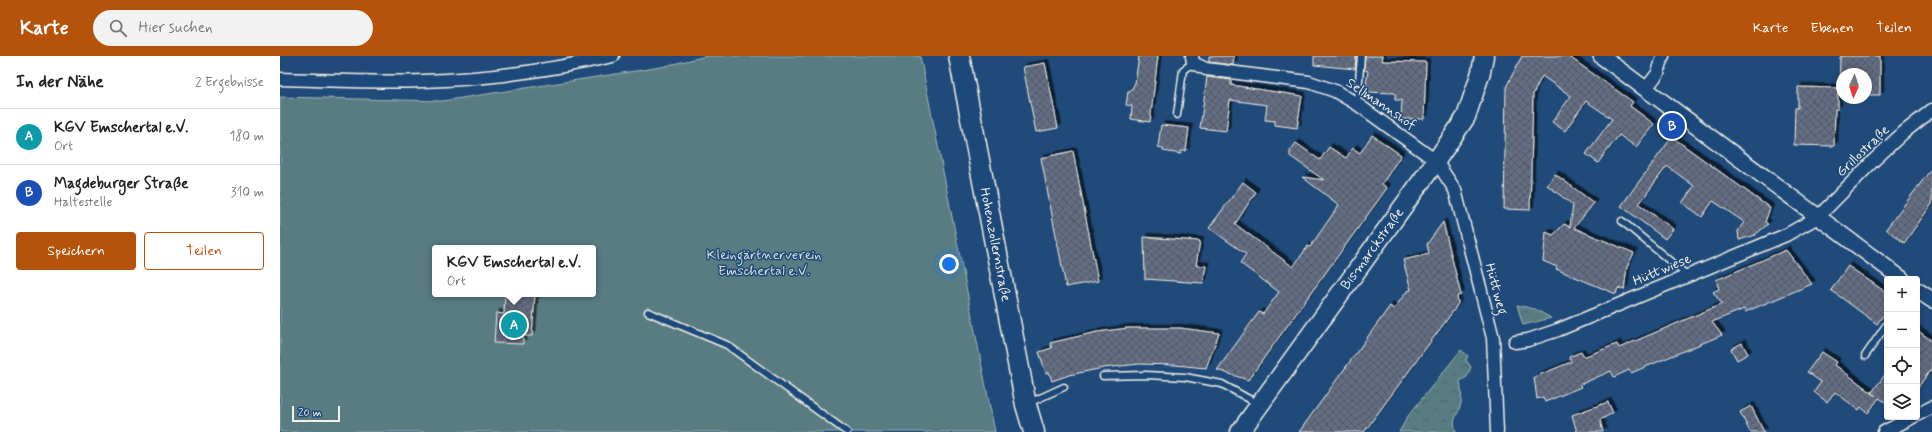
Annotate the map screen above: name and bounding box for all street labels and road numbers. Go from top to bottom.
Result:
street label: Sellmannshof [1342,74,1420,134]
street label: Grillostraße [1832,121,1894,181]
street label: Hohenzollernstraße [975,186,1015,303]
street label: Bismarckstraße [1337,204,1408,293]
street label: Hüttwiese [1630,249,1694,290]
street label: Hüttweg [1479,261,1512,317]

